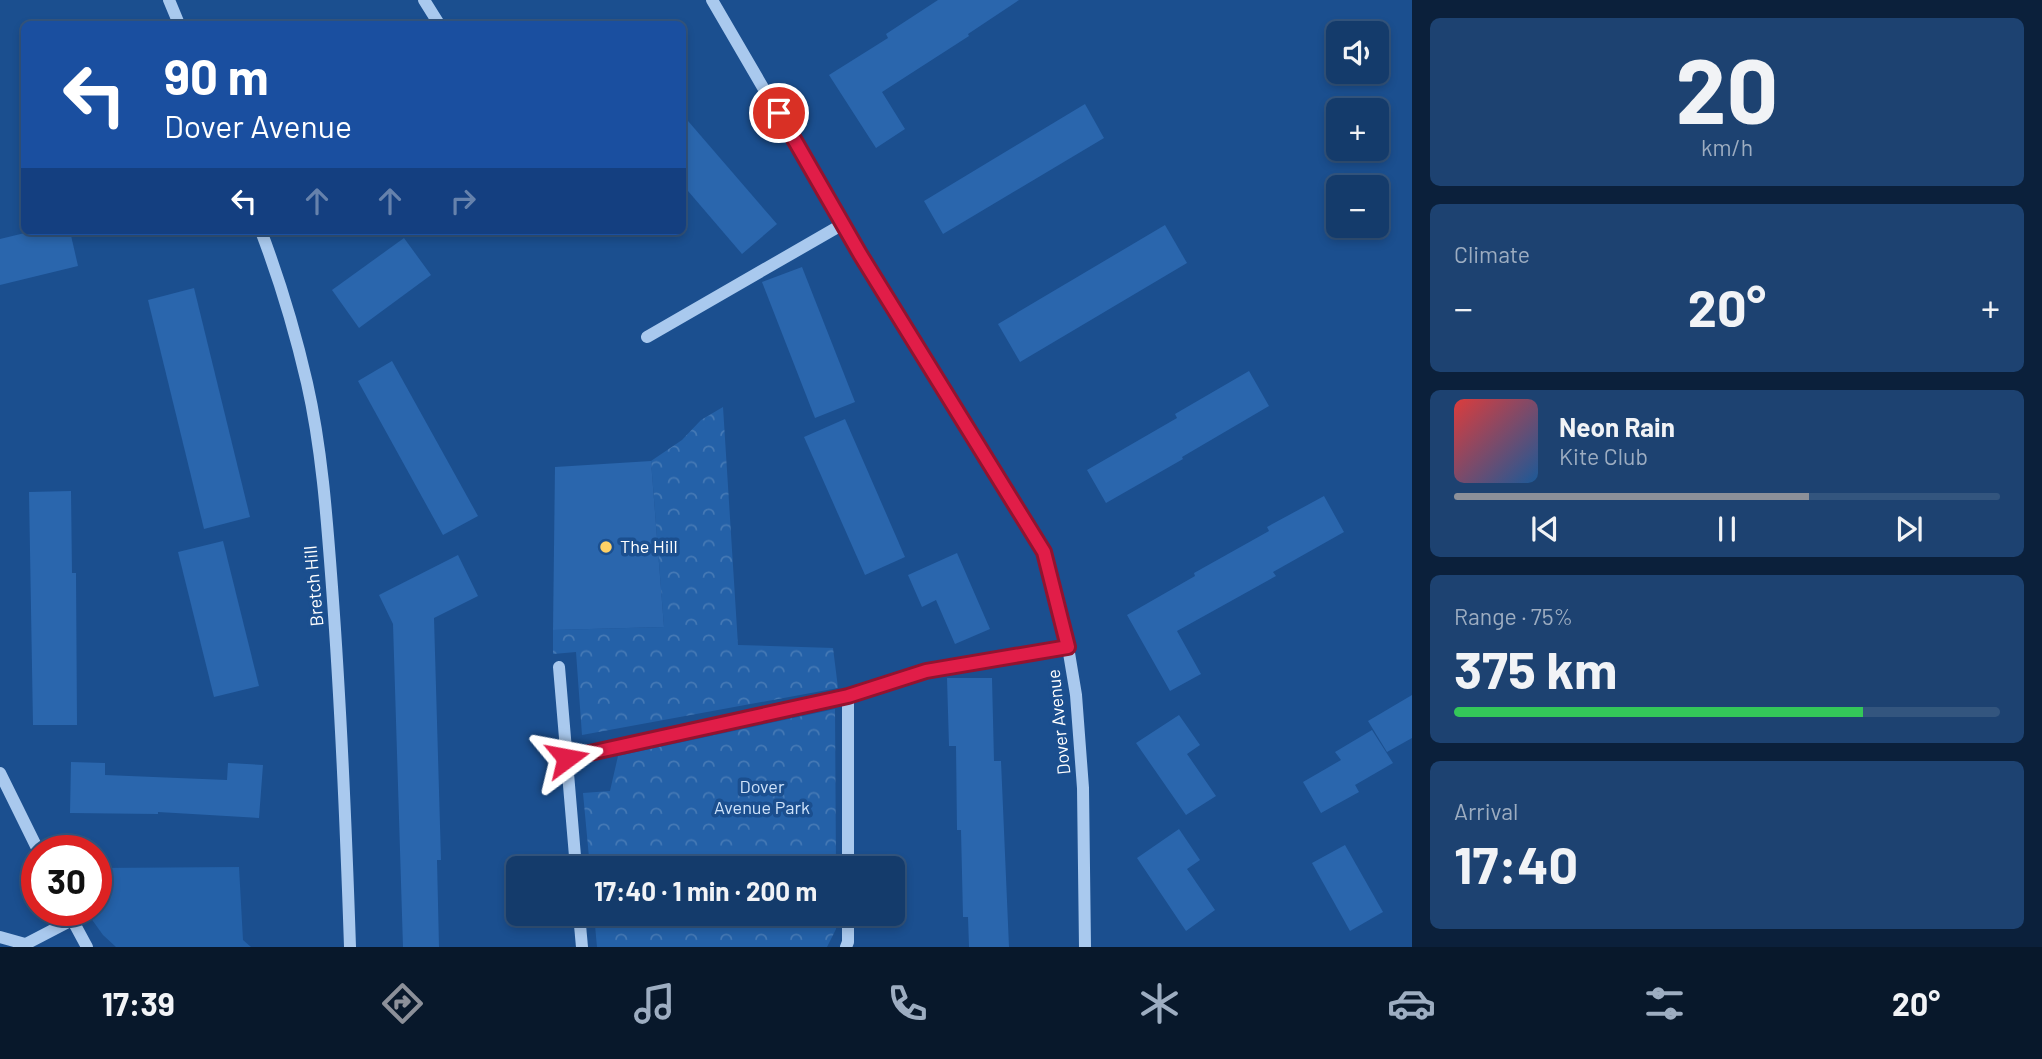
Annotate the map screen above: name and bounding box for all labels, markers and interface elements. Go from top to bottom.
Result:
map controls [1326,21,1389,238]
button: sound [1326,21,1389,84]
text: 20 [1676,33,1778,142]
text: 90 m [164,46,269,105]
icon: left [49,49,140,140]
pin [749,83,809,143]
icon: arrive [760,94,798,132]
button: + [1326,98,1389,161]
text: Dover Avenue [164,106,352,144]
text: km/h [1701,133,1753,161]
button: − [1326,175,1389,238]
icon: left [225,182,263,220]
icon: ahead [298,182,336,220]
icon: ahead [371,182,409,220]
icon: right [444,182,482,220]
text: Climate [1454,240,1530,268]
text: 20° [1688,275,1766,337]
text: − [1454,284,1473,330]
text: + [1981,284,2000,330]
text: Neon Rain [1559,411,1675,442]
text: Kite Club [1559,442,1648,470]
icon: previous [1526,510,1564,548]
icon: pause [1708,510,1746,548]
icon: next [1890,510,1928,548]
place label: The Hill [620,535,678,557]
marker: The Hill [598,539,614,555]
street label: Bretch Hill [299,545,327,627]
text: Range · 75% [1454,602,1573,630]
text: 375 km [1454,637,1617,699]
street label: Dover Avenue [1042,668,1074,776]
position arrow [530,721,604,795]
park label: Dover Avenue Park [714,775,810,818]
text: Arrival [1454,797,1518,825]
text: 17:40 [1454,832,1578,894]
speed limit sign: 30 [21,835,112,926]
text: 17:40 · 1 min · 200 m [594,875,817,906]
icon: directions [378,979,427,1028]
icon: music [630,979,679,1028]
icon: phone [883,979,932,1028]
icon: climate [1135,979,1184,1028]
icon: car [1387,979,1436,1028]
icon: filters [1640,979,1689,1028]
text: 17:39 [102,984,175,1022]
text: 20° [1892,984,1940,1022]

